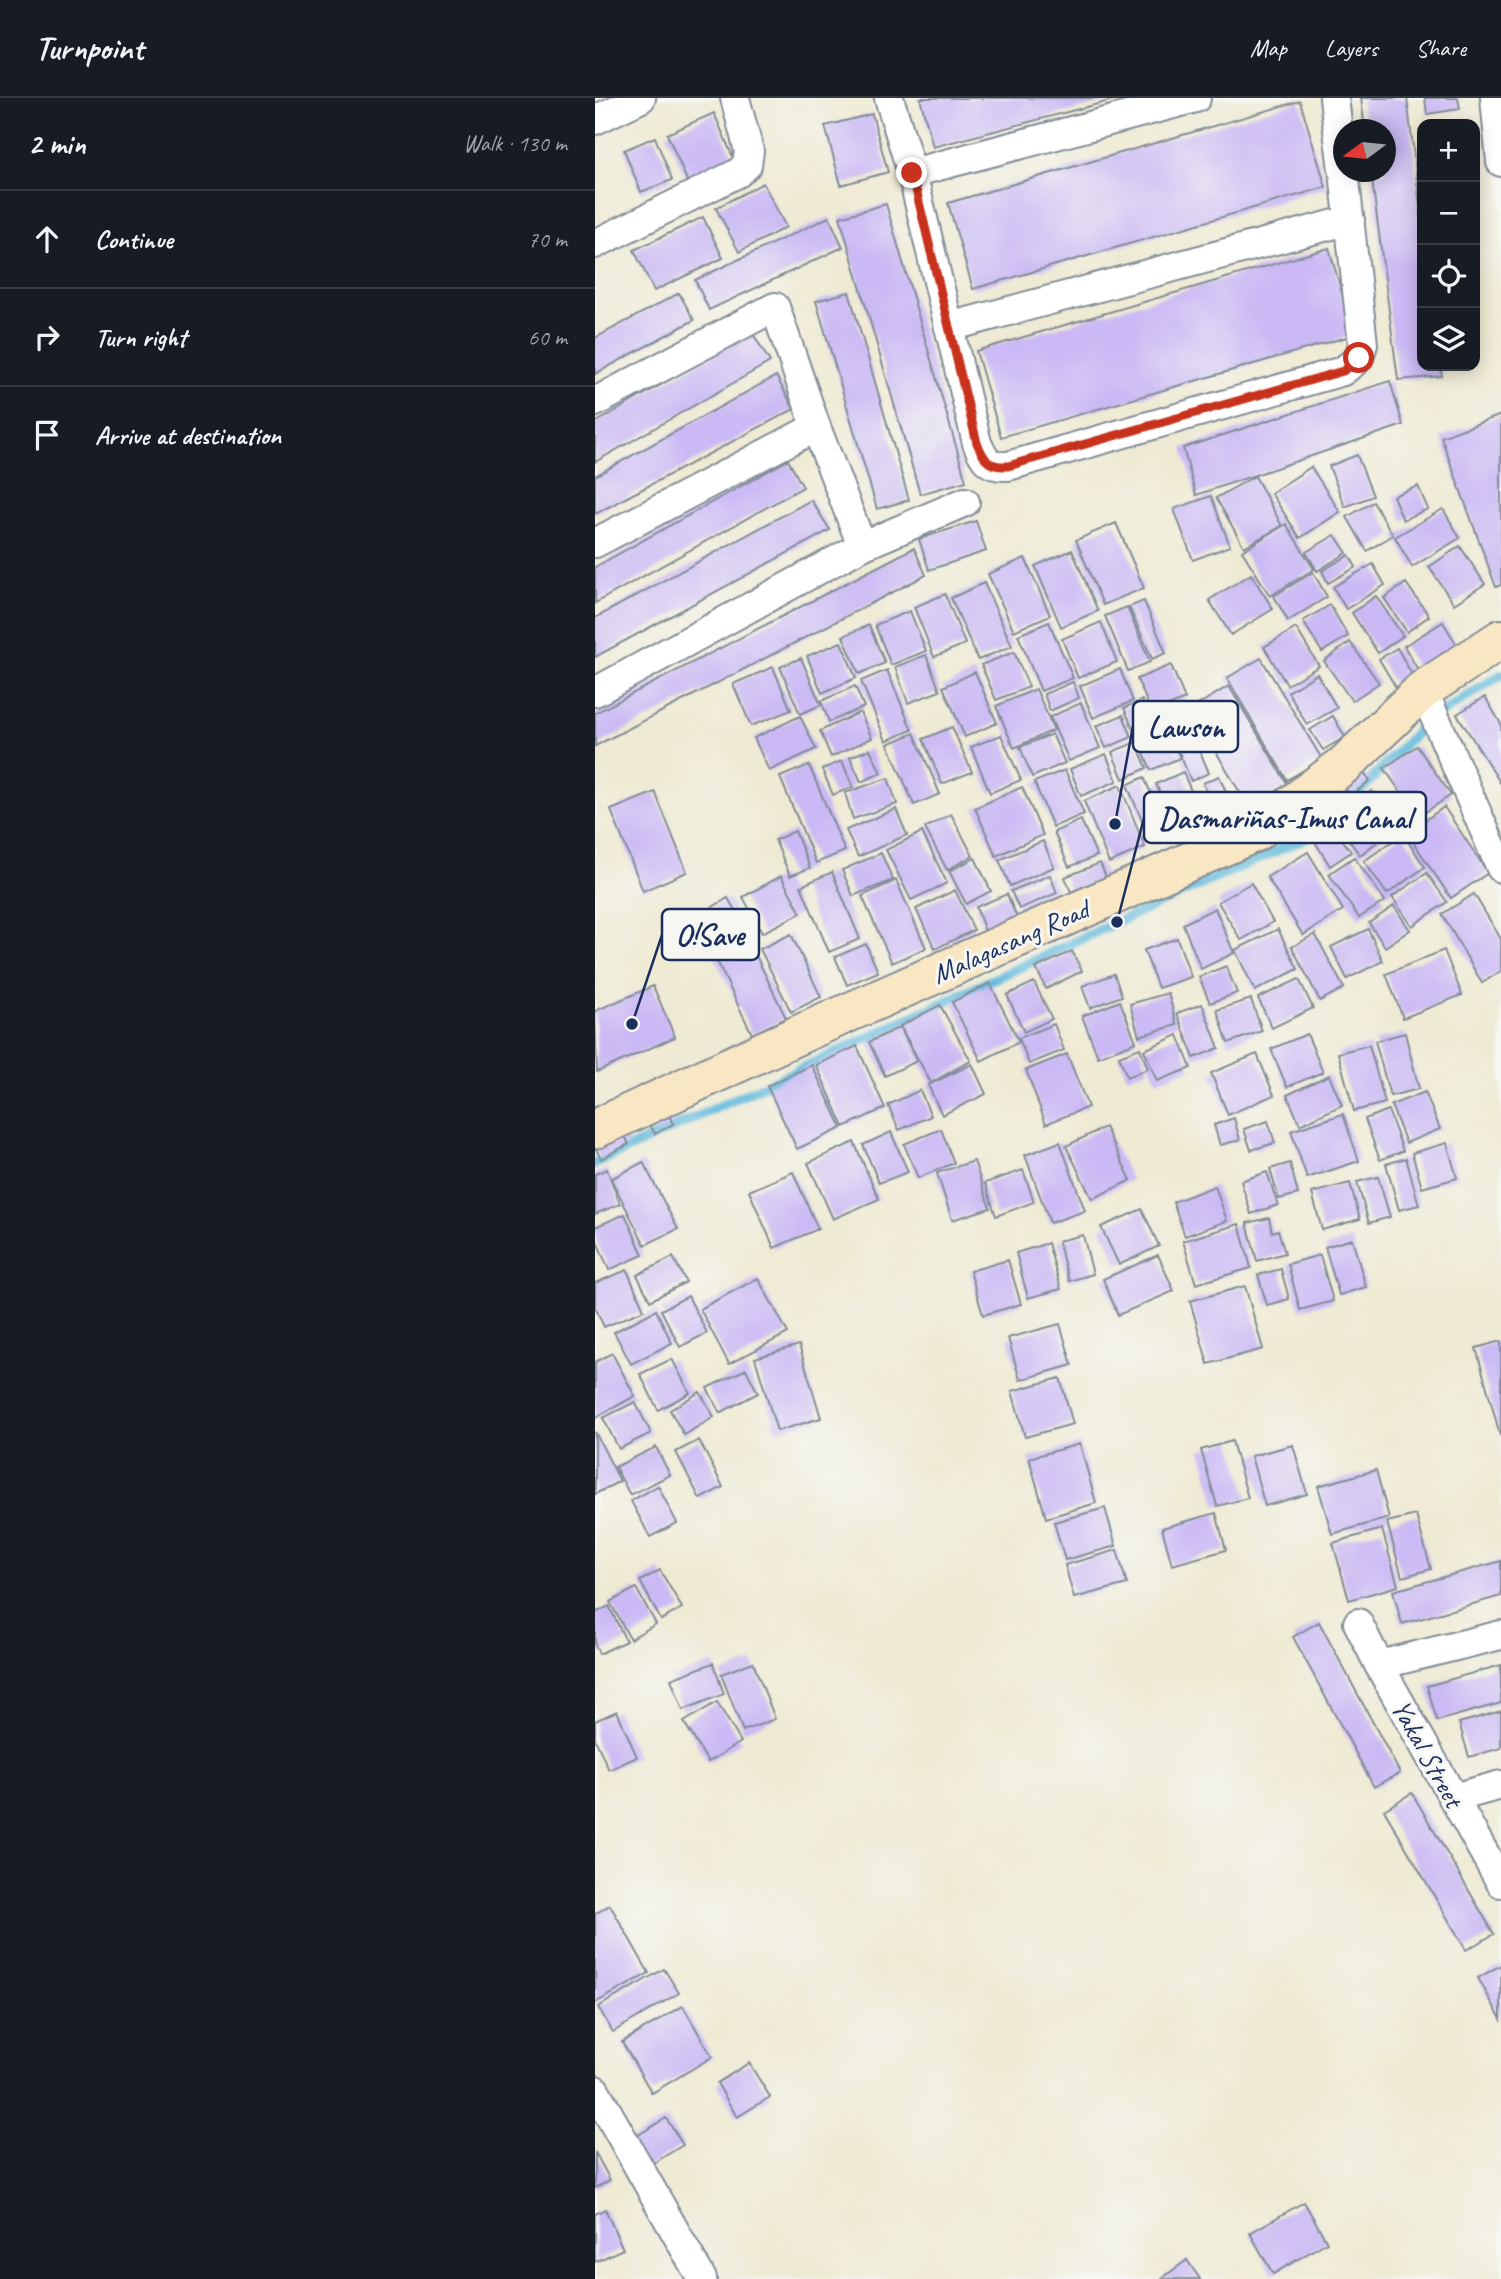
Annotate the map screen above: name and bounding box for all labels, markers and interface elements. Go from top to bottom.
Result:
text: Turnpoint [35,27,143,69]
text: Map [1250,33,1287,63]
text: Layers [1325,33,1378,63]
text: Share [1416,33,1466,63]
north arrow [1333,119,1396,182]
map controls [1417,119,1480,371]
button: + [1417,119,1480,182]
text: 2 min [28,125,85,163]
text: Walk · 130 m [463,129,567,158]
route end [896,157,927,188]
button: − [1417,182,1480,245]
icon: ahead [28,220,66,258]
text: Continue [95,223,173,256]
text: 70 m [528,225,567,254]
button: locate [1417,245,1480,308]
button: layers [1417,308,1480,371]
icon: right [28,318,66,356]
text: Turn right [95,321,186,354]
text: 60 m [528,323,567,352]
route start [1343,342,1374,373]
icon: arrive [28,416,66,454]
text: Arrive at destination [95,419,281,452]
callout: Lawson [1133,701,1238,752]
text: Lawson [1148,708,1226,746]
callout: Dasmariñas-Imus Canal [1144,792,1426,843]
text: Dasmariñas-Imus Canal [1159,799,1417,837]
street label: Malagasang Road [926,890,1098,992]
callout: O!Save [662,909,759,960]
text: O!Save [676,916,746,954]
street label: Yakal Street [1384,1693,1473,1816]

